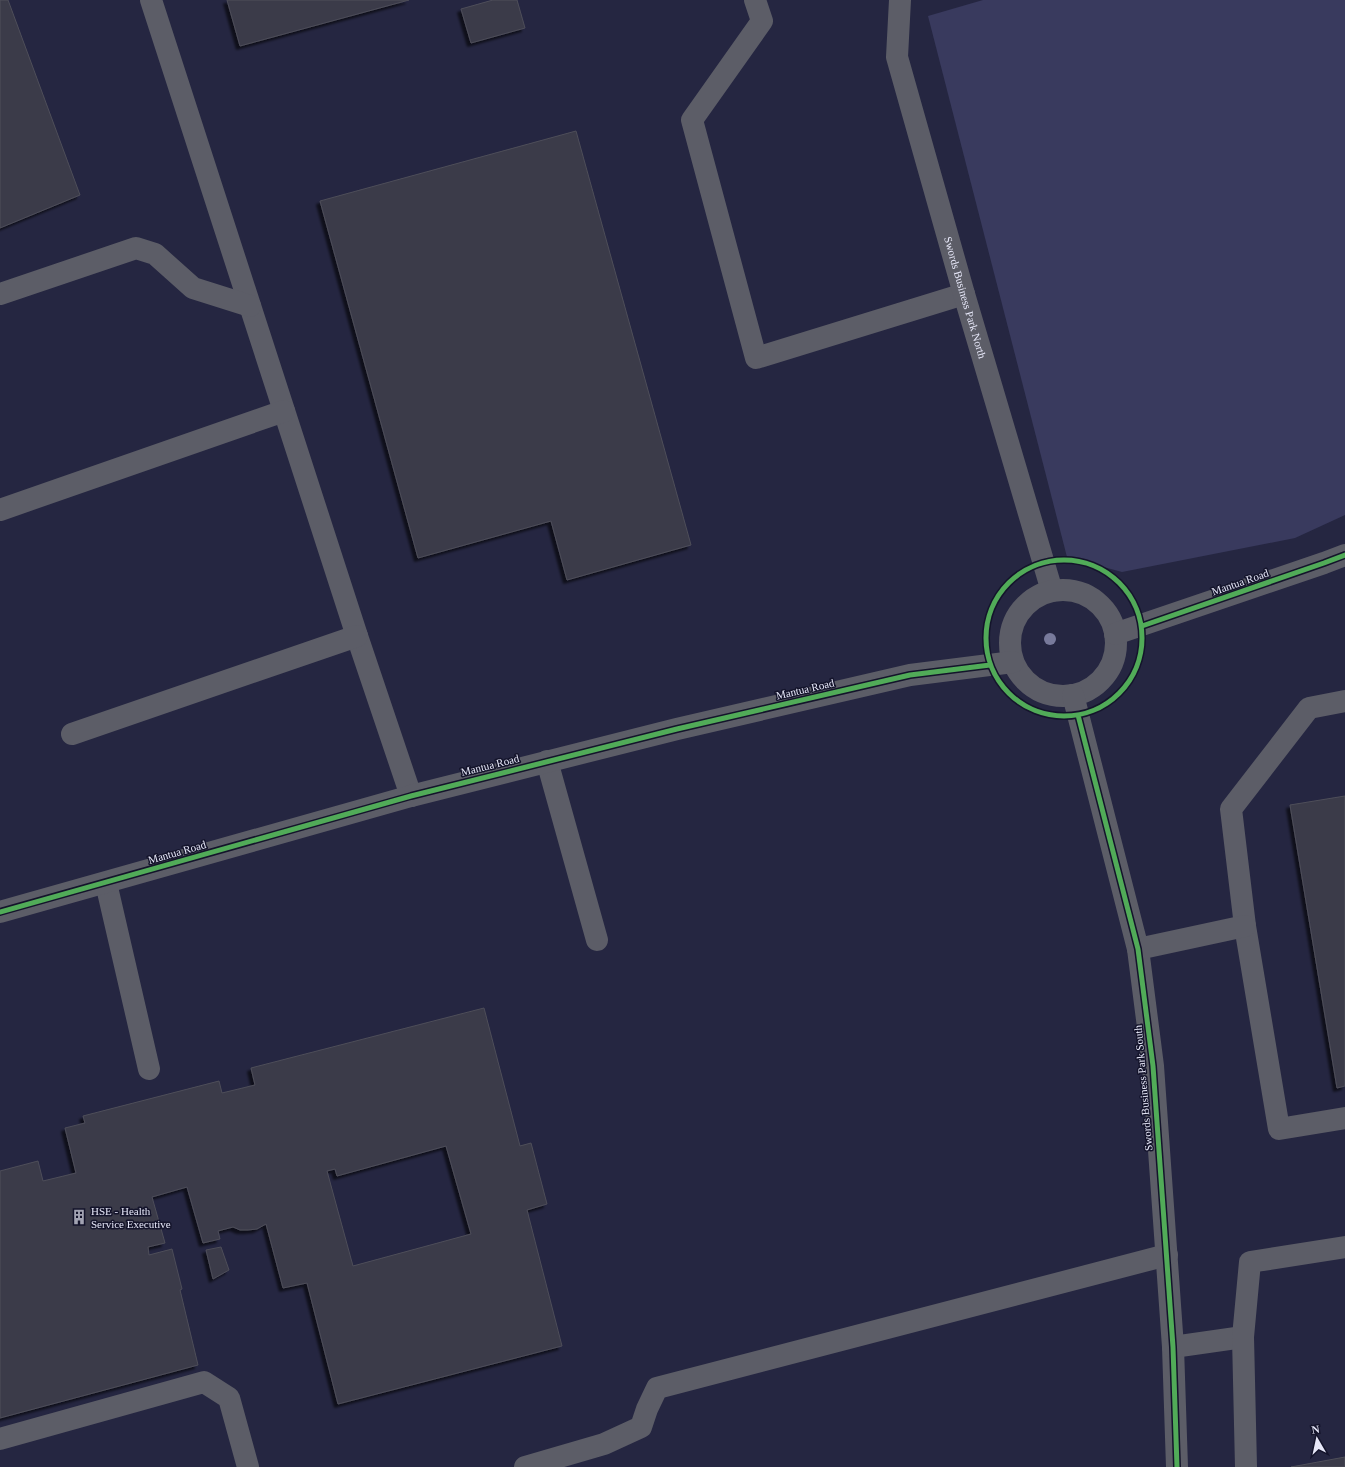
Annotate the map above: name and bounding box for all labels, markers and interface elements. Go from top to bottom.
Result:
street label: Swords Business Park North [942,235,989,360]
street label: Mantua Road [1210,566,1271,597]
street label: Mantua Road [775,676,836,702]
street label: Mantua Road [460,752,521,778]
street label: Mantua Road [147,838,208,866]
street label: Swords Business Park South [1131,1024,1154,1151]
place label: HSE - Health Service Executive [91,1205,171,1230]
building icon: HSE - Health Service Executive [70,1208,88,1226]
north arrow [1297,1419,1337,1459]
text: N [1311,1423,1320,1436]

